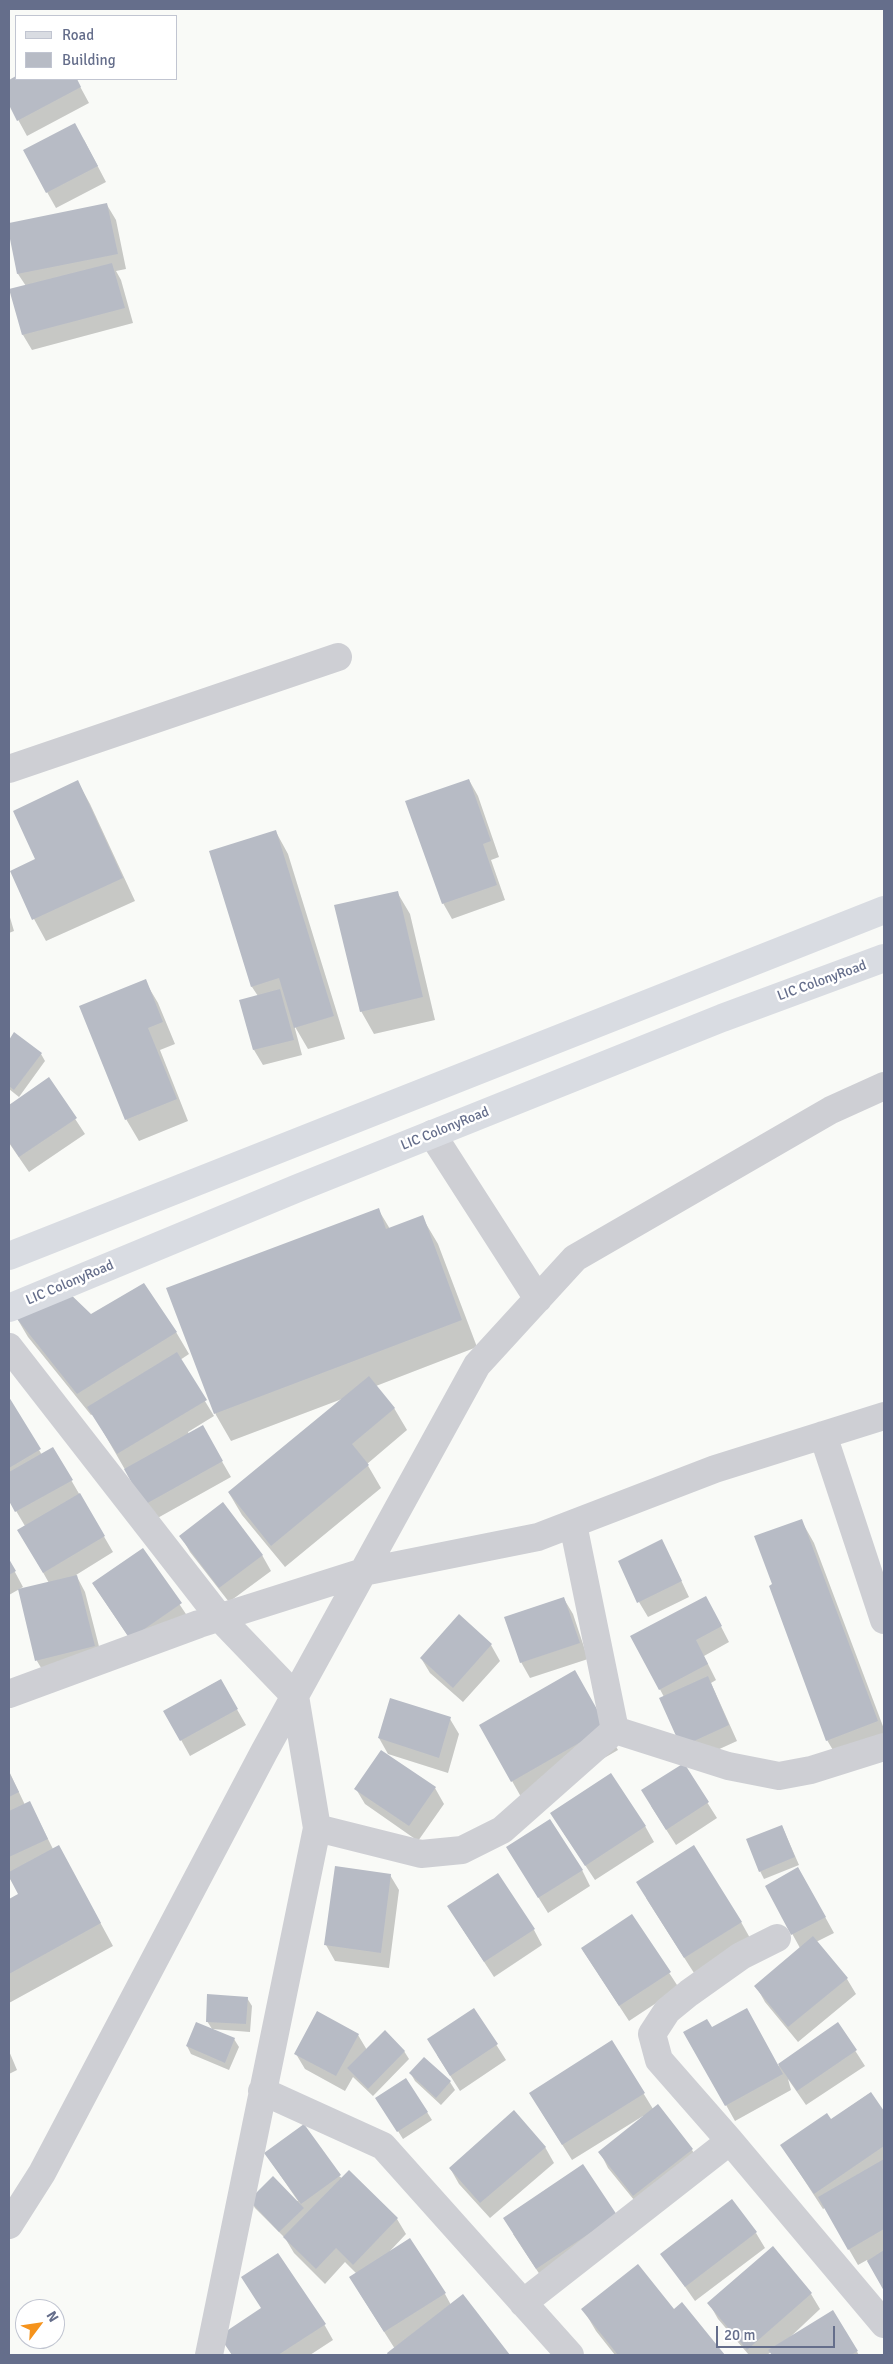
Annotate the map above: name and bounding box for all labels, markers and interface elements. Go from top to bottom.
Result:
legend [15,15,178,80]
text: Road [62,26,94,44]
text: Building [62,51,116,69]
street label: LIC ColonyRoad [775,957,869,1005]
street label: LIC ColonyRoad [398,1104,492,1154]
street label: LIC ColonyRoad [24,1257,116,1309]
north arrow [15,2299,65,2349]
text: N [43,2308,62,2325]
scale bar [718,2316,837,2348]
text: 20 m [724,2326,755,2344]

